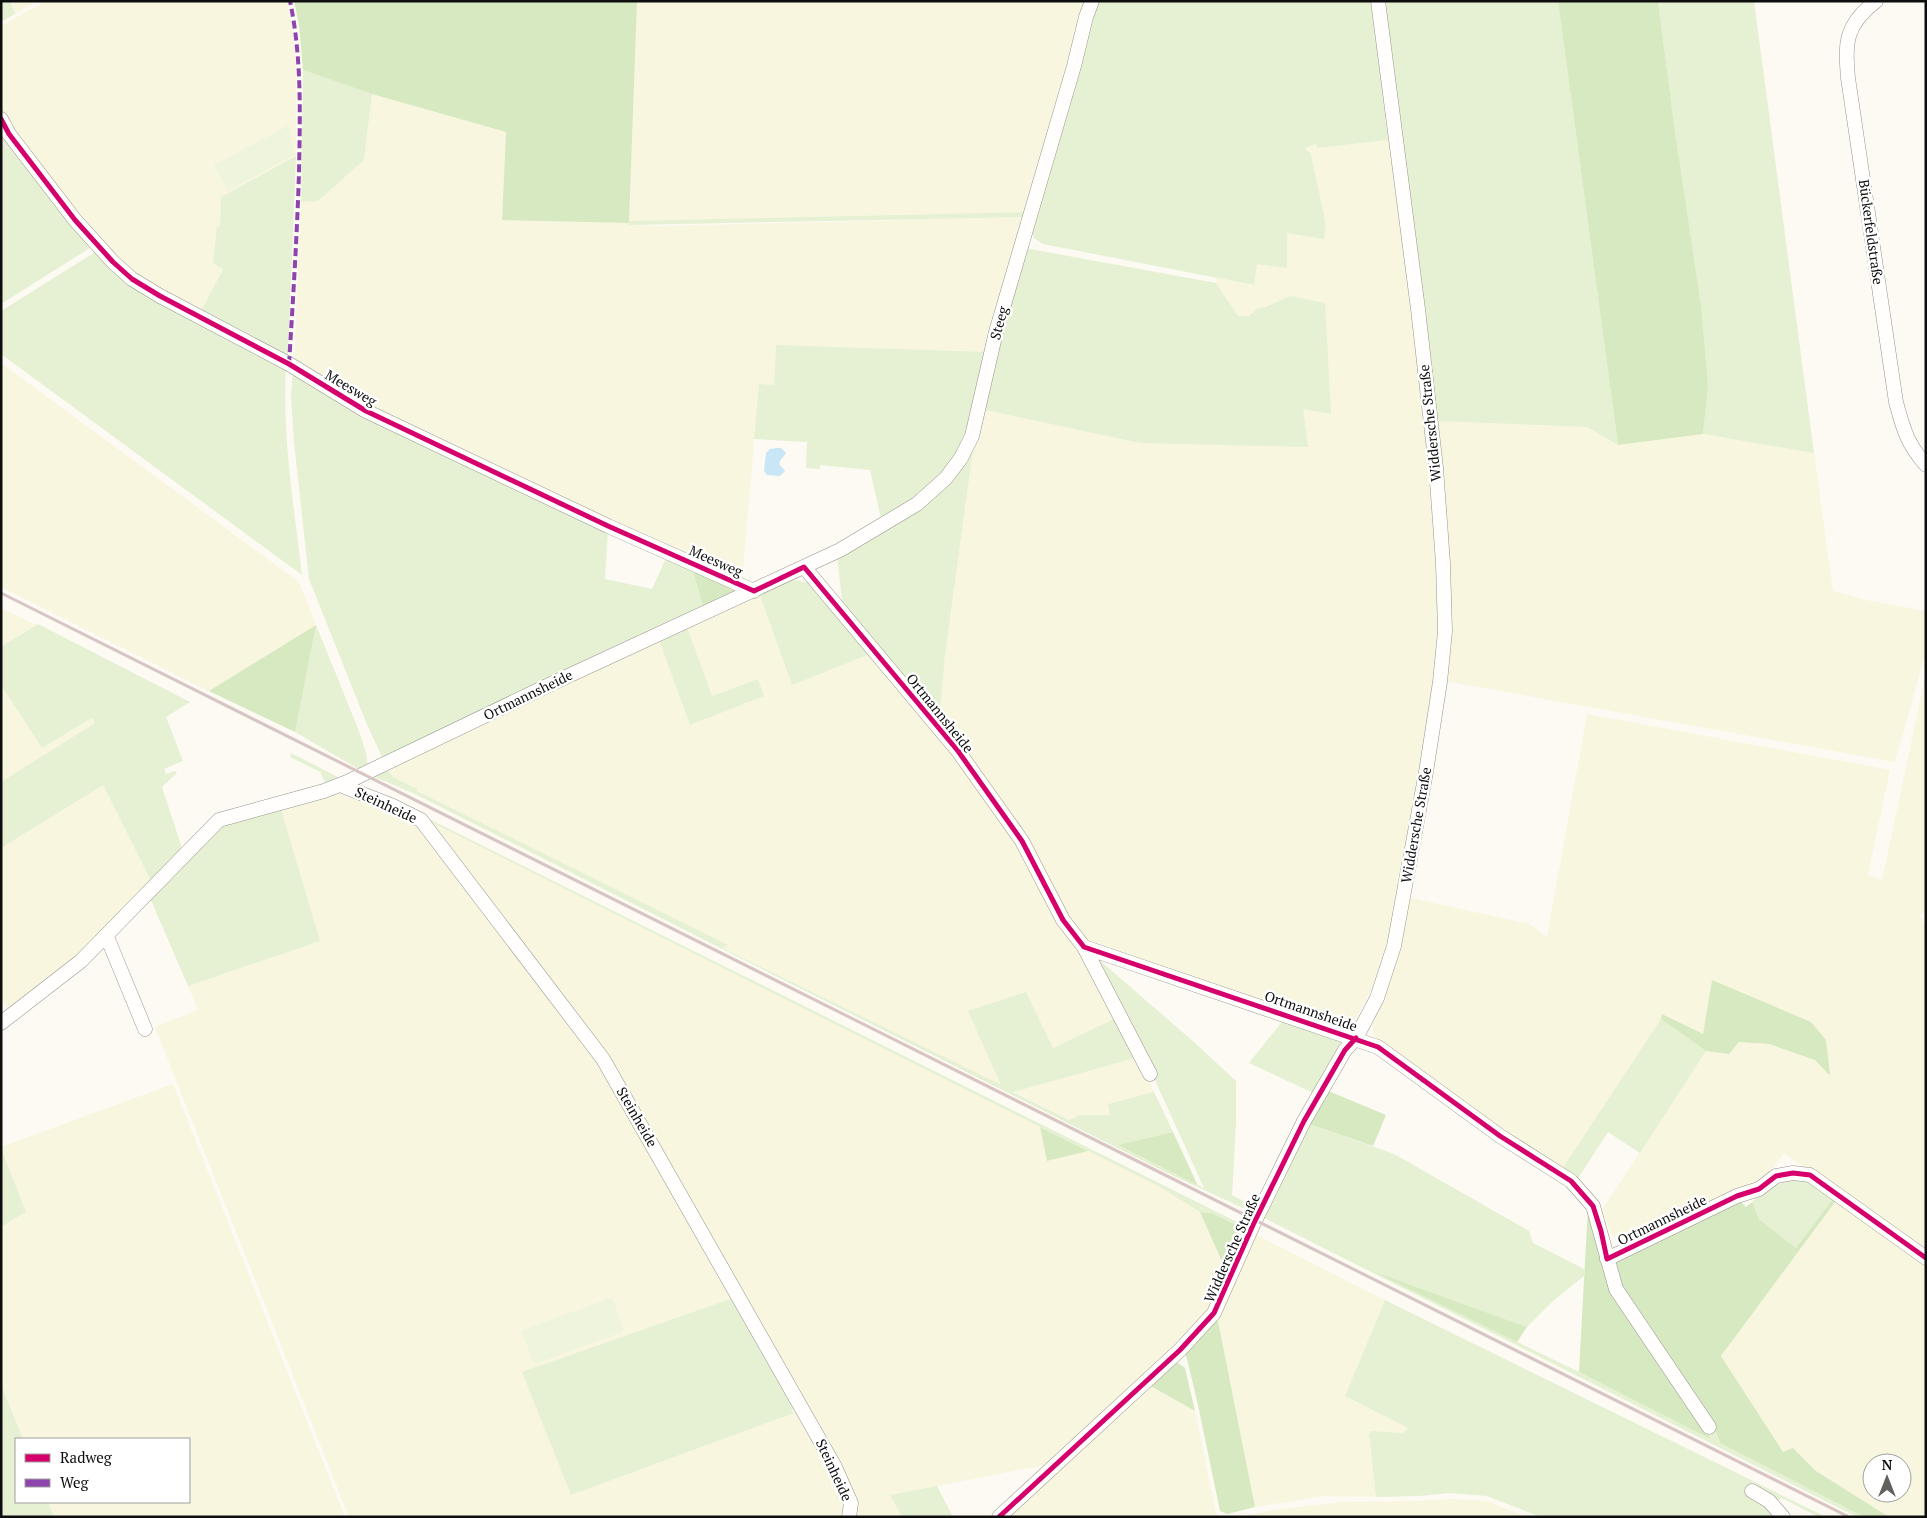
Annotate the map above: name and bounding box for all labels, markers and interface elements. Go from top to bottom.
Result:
street label: Bückerfeldstraße [1855,178,1888,286]
street label: Steeg [985,303,1012,342]
street label: Widdersche Straße [1414,364,1445,483]
street label: Meesweg [322,365,381,411]
street label: Meesweg [686,540,747,581]
street label: Ortmannsheide [480,665,576,724]
street label: Ortmannsheide [902,669,978,756]
street label: Widdersche Straße [1396,765,1435,884]
street label: Steinheide [352,782,420,827]
street label: Ortmannsheide [1262,986,1360,1035]
street label: Steinheide [613,1083,662,1150]
street label: Widdersche Straße [1199,1190,1264,1305]
street label: Ortmannsheide [1614,1190,1710,1249]
street label: Steinheide [812,1436,857,1504]
legend [15,1438,190,1503]
text: Radweg [60,1447,113,1467]
north arrow [1862,1453,1912,1503]
text: N [1882,1455,1893,1474]
text: Weg [60,1472,90,1492]

